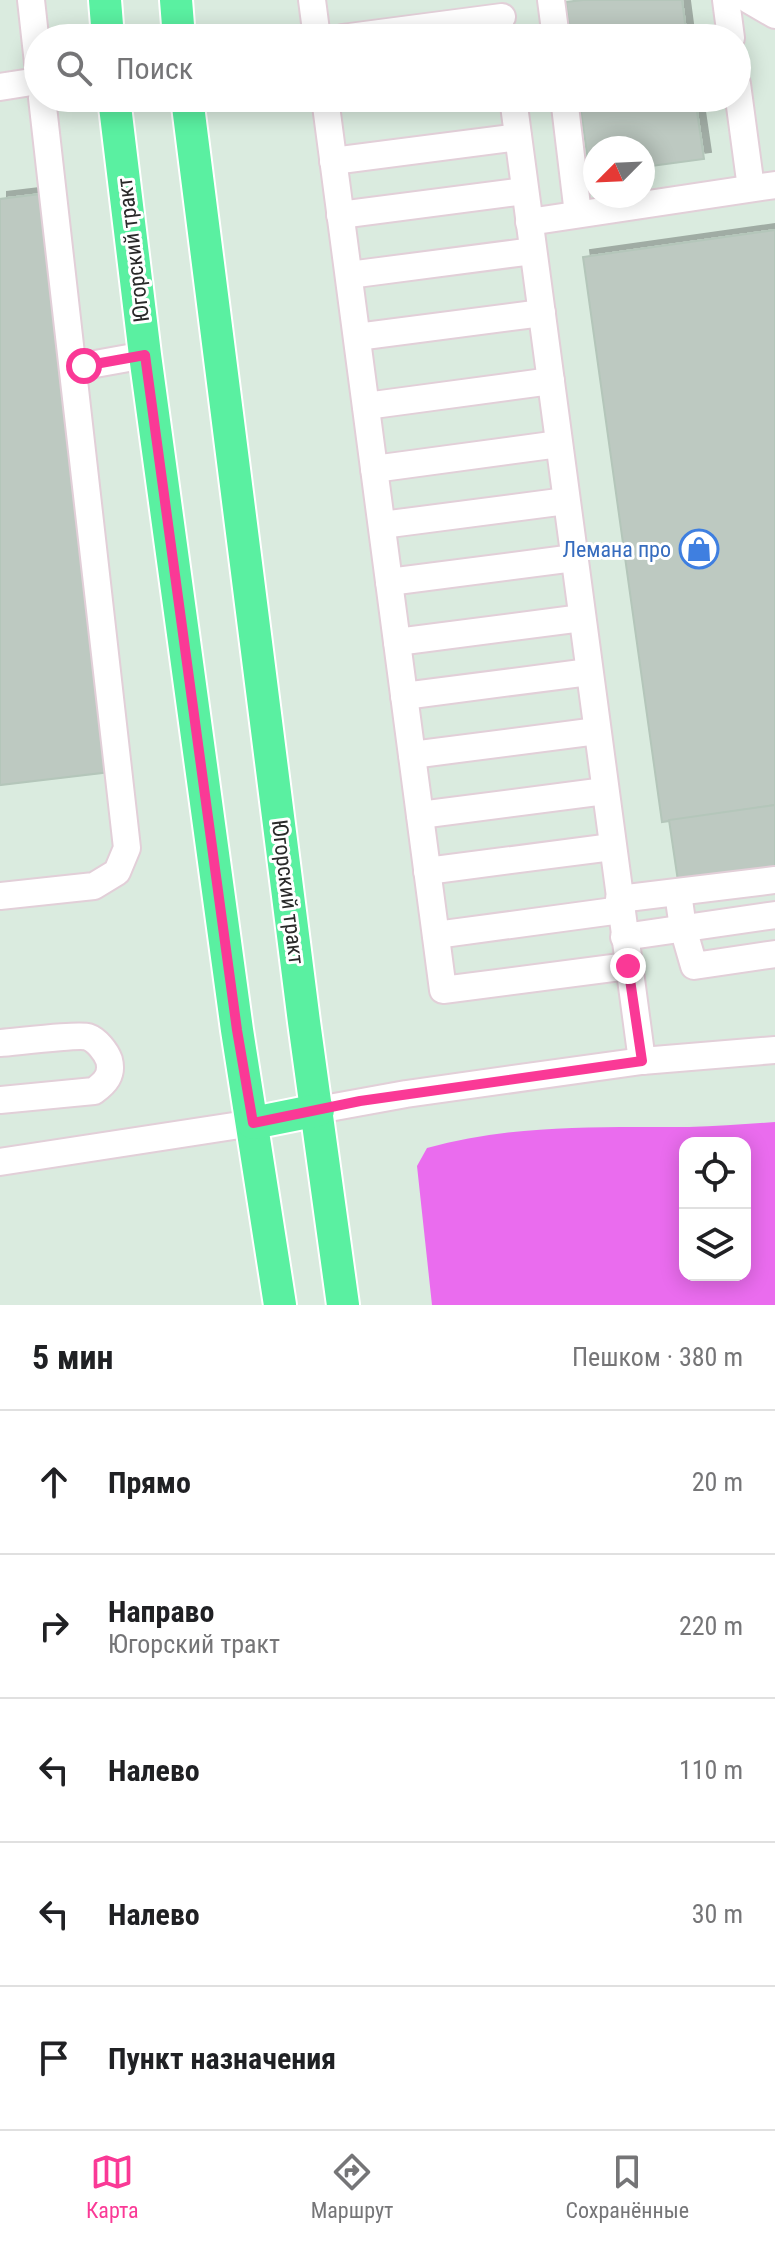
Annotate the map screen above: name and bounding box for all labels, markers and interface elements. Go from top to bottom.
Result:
search box [24,24,751,112]
icon: search [52,46,96,90]
text: Поиск [116,51,193,86]
north arrow [583,136,655,208]
street label: Югорский тракт [112,176,154,324]
route start [66,348,102,384]
shop icon: Лемана про [678,528,720,570]
place label: Лемана про [563,537,671,562]
street label: Югорский тракт [267,818,309,966]
route end [610,948,646,984]
map controls [679,1137,751,1281]
button: locate [679,1137,751,1209]
button: layers [679,1209,751,1281]
text: 5 мин [32,1337,114,1377]
text: Пешком · 380 m [572,1342,743,1372]
icon: ahead [32,1460,76,1504]
text: Прямо [108,1465,191,1500]
text: 20 m [692,1467,743,1497]
text: Направо [108,1594,214,1629]
icon: right [32,1604,76,1648]
text: 220 m [679,1611,743,1641]
text: Югорский тракт [108,1629,280,1659]
icon: left [32,1748,76,1792]
text: Налево [108,1753,200,1788]
text: 110 m [679,1755,743,1785]
icon: left [32,1892,76,1936]
text: Налево [108,1897,200,1932]
text: 30 m [692,1899,743,1929]
icon: arrive [32,2036,76,2080]
text: Пункт назначения [108,2041,336,2076]
tab: Карта [86,2150,139,2223]
tab: Маршрут [311,2150,393,2223]
tab: Сохранённые [565,2150,689,2223]

